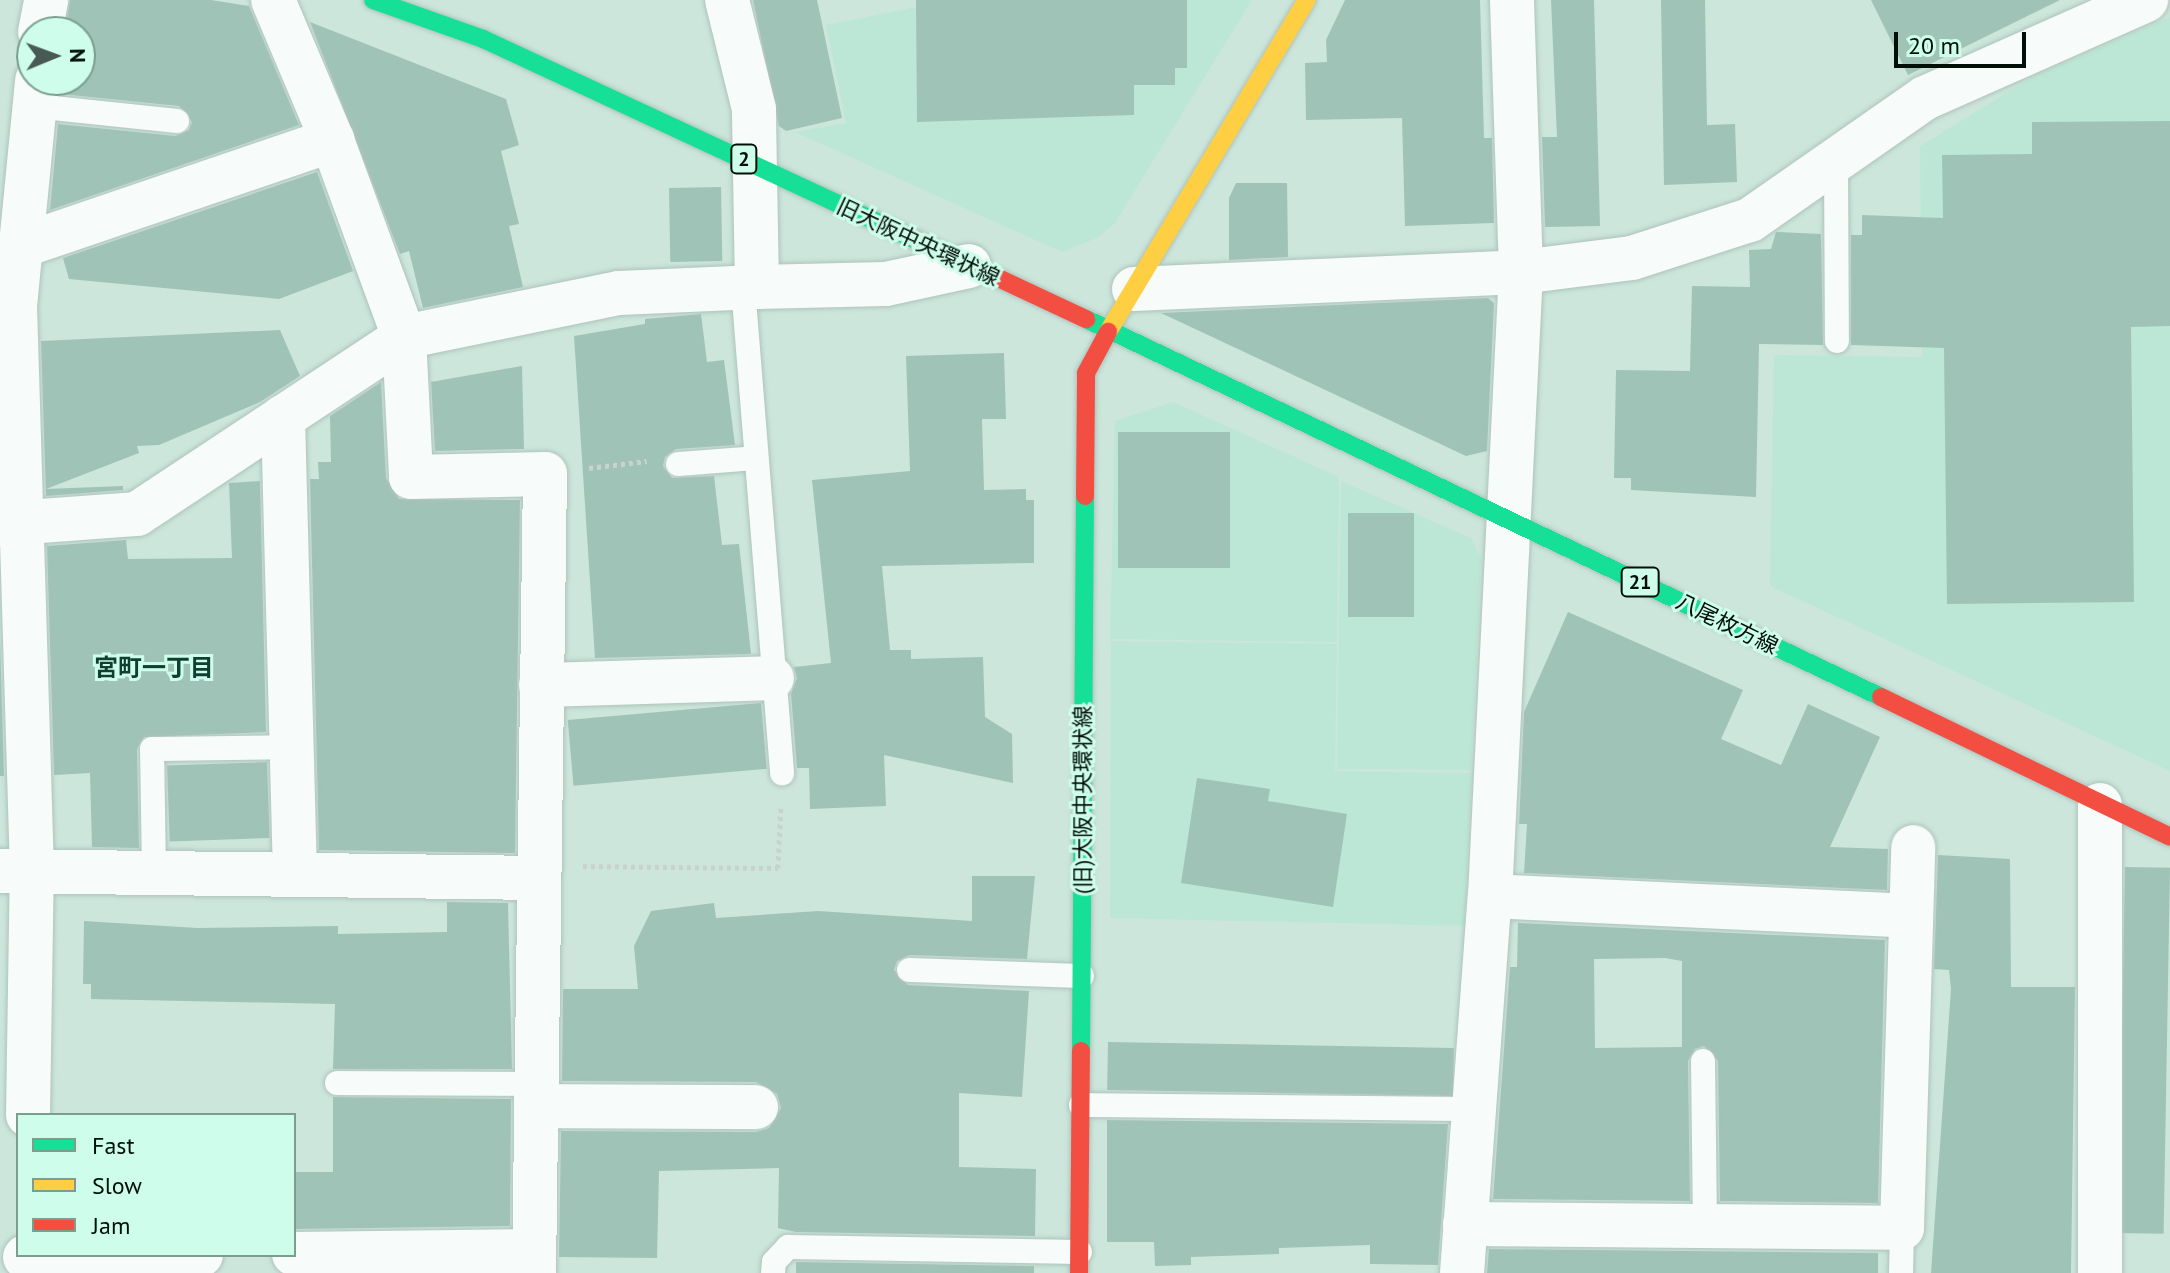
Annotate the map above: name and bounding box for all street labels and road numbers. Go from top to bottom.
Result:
road number: 2 [730,143,758,175]
street label: 旧大阪中央環状線 [833,193,1003,291]
road number: 21 [1620,566,1660,598]
street label: 八尾枚方線 [1672,588,1782,660]
street label: (旧)大阪中央環状線 [1070,706,1096,894]

